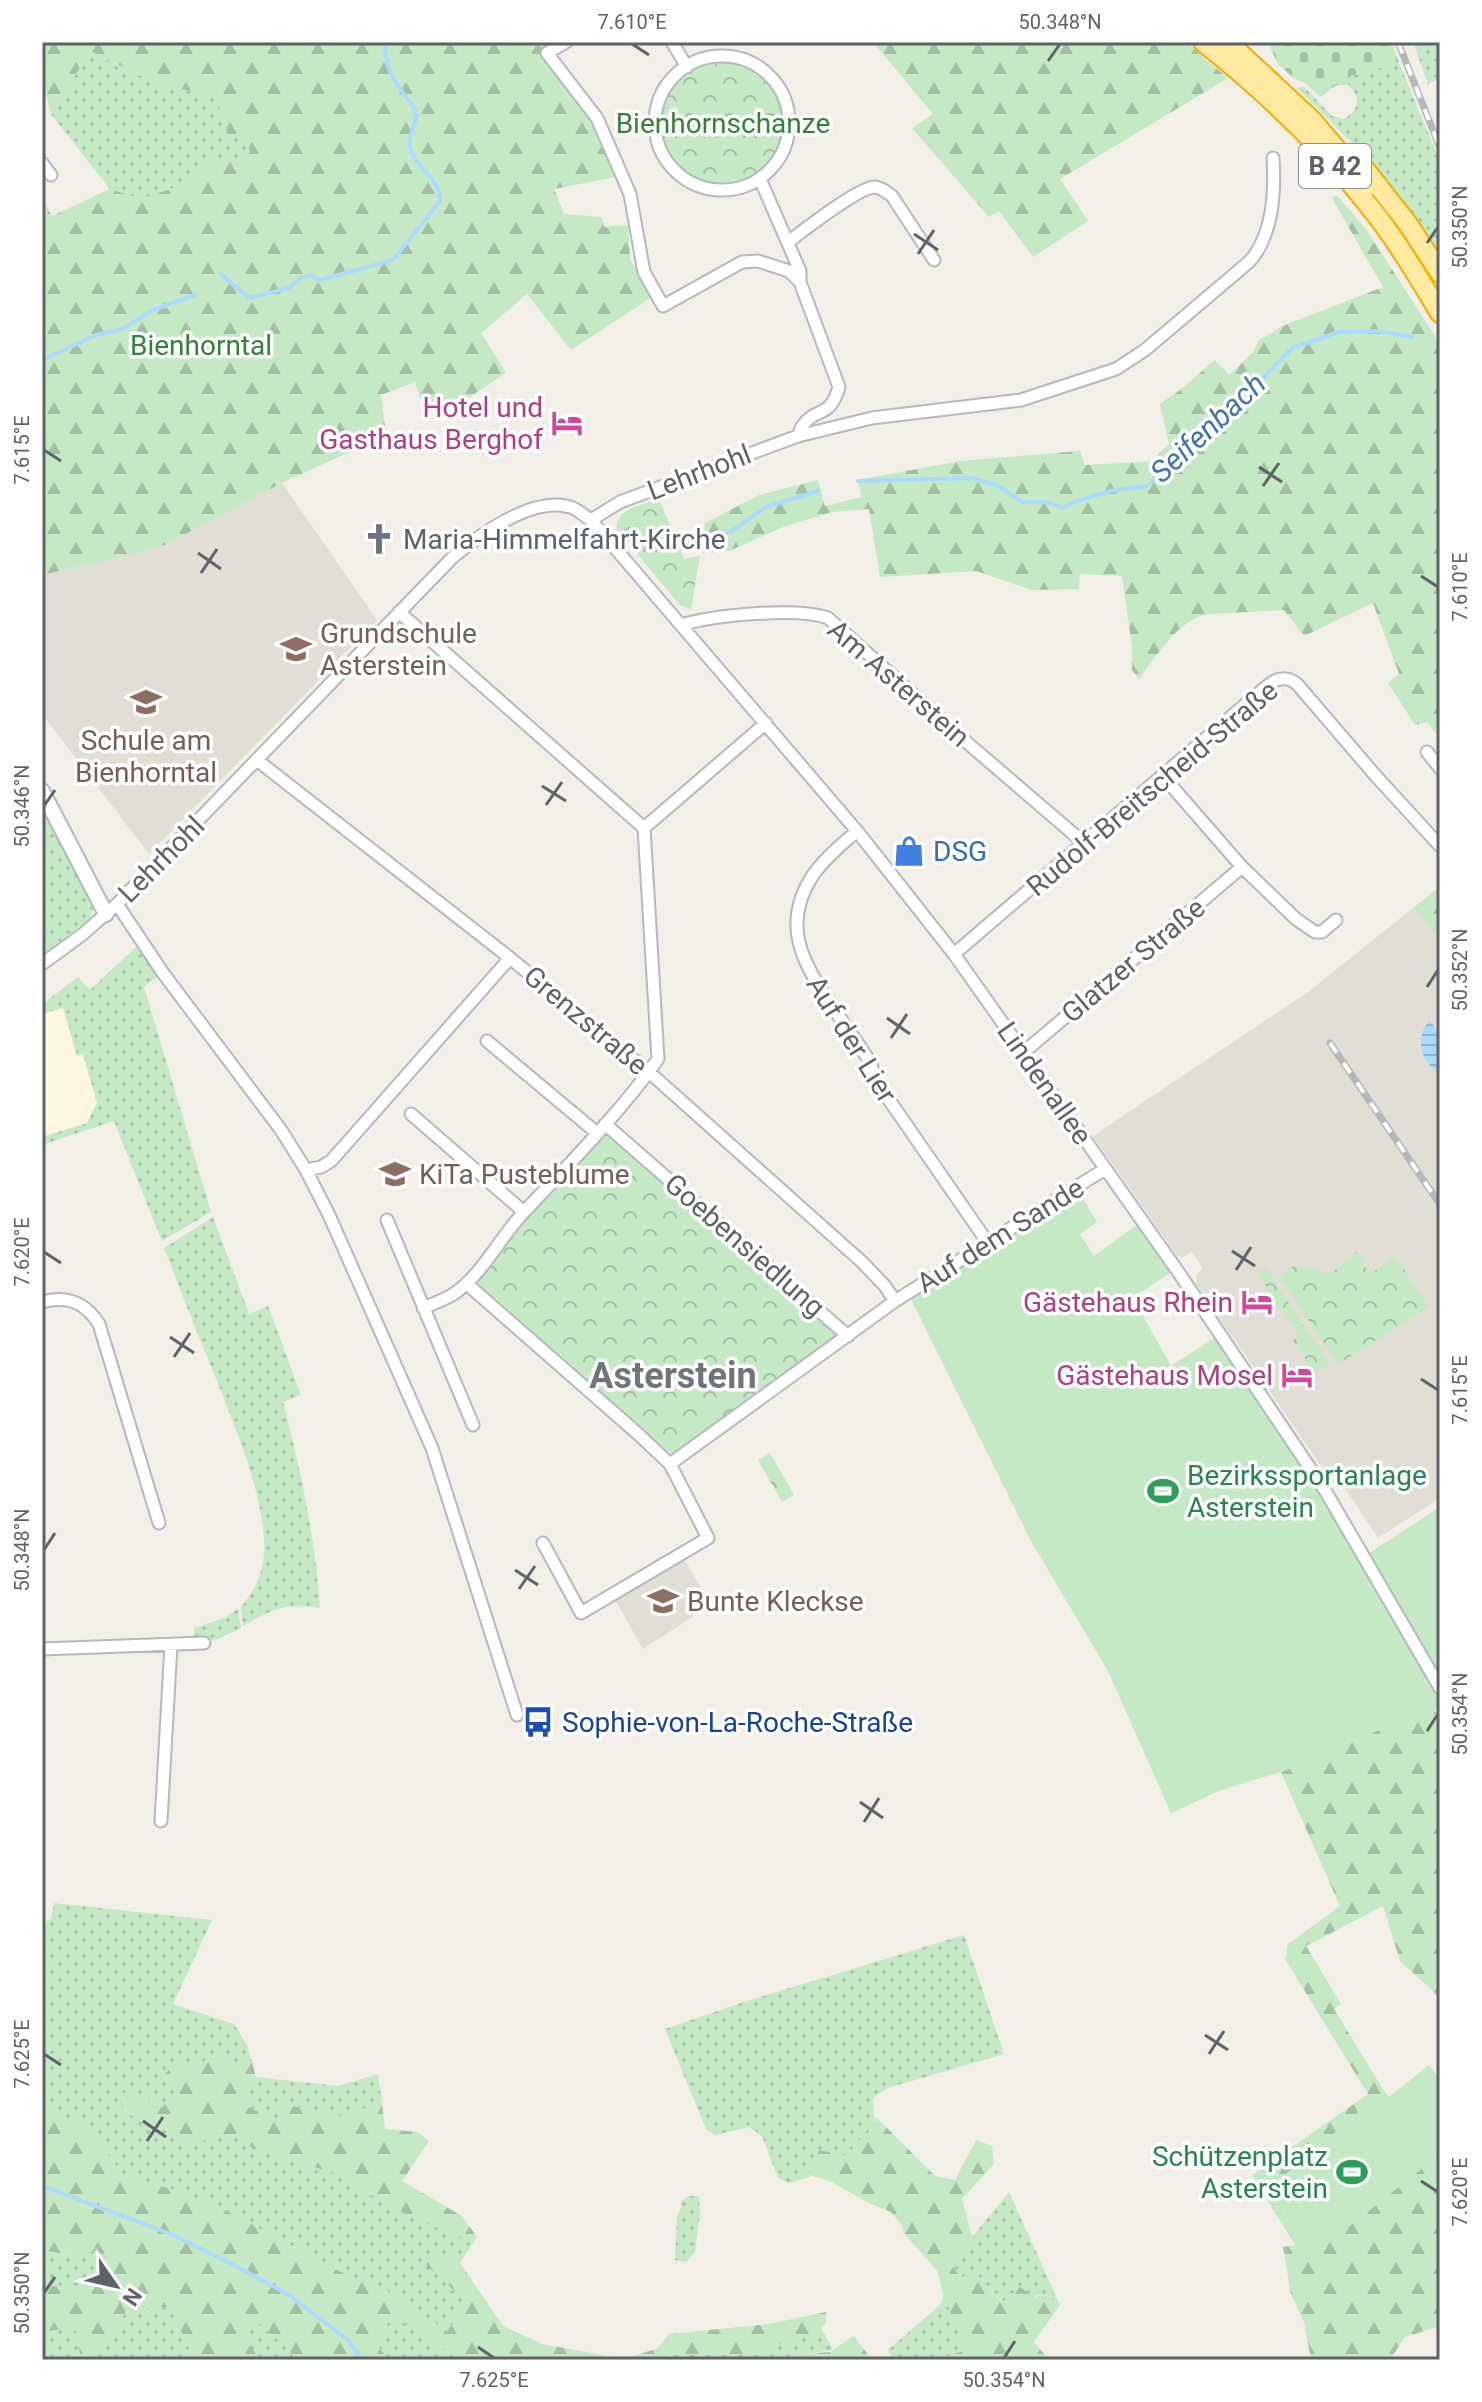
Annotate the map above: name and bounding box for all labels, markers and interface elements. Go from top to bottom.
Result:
text: 7.610°E [597,10,667,34]
text: 50.348°N [1018,10,1102,34]
park label: Bienhornschanze [616,107,830,140]
road number: B 42 [1299,144,1371,188]
text: 50.350°N [1448,185,1472,269]
park label: Bienhorntal [130,329,272,362]
water label: Seifenbach [1143,366,1272,490]
place label: Hotel und Gasthaus Berghof [319,391,543,456]
hotel icon: Hotel und Gasthaus Berghof [550,406,584,440]
text: 7.615°E [10,415,34,485]
street label: Lehrhohl [643,438,756,507]
church icon: Maria-Himmelfahrt-Kirche [362,522,396,556]
place label: Maria-Himmelfahrt-Kirche [403,523,725,556]
text: 7.610°E [1448,552,1472,622]
street label: Am Asterstein [821,613,976,754]
place label: Grundschule Asterstein [320,617,477,682]
school or university icon: Grundschule Asterstein [279,632,313,666]
street label: Rudolf-Breitscheid-Straße [1020,674,1285,903]
school or university icon: Schule am Bienhorntal [129,685,163,719]
place label: Schule am Bienhorntal [75,724,217,789]
text: 50.346°N [10,764,34,848]
street label: Lehrhohl [111,809,211,909]
shop icon: DSG [892,834,926,868]
place label: DSG [933,835,987,868]
street label: Glatzer Straße [1055,891,1212,1030]
text: 50.352°N [1448,928,1472,1012]
street label: Grenzstraße [517,959,654,1082]
street label: Auf der Lier [800,970,904,1109]
street label: Lindenallee [990,1016,1099,1151]
school or university icon: KiTa Pusteblume [378,1157,412,1191]
place label: KiTa Pusteblume [419,1158,630,1191]
street label: Goebensiedlung [658,1167,831,1324]
street label: Auf dem Sande [911,1171,1090,1300]
text: 7.620°E [10,1217,34,1287]
hotel icon: Gästehaus Rhein [1240,1285,1274,1319]
place label: Gästehaus Rhein [1023,1286,1233,1319]
district label: Asterstein [589,1355,757,1397]
text: 7.615°E [1448,1355,1472,1425]
hotel icon: Gästehaus Mosel [1280,1358,1314,1392]
place label: Gästehaus Mosel [1056,1359,1273,1392]
place label: Bezirkssportanlage Asterstein [1187,1459,1427,1524]
sports icon: Bezirkssportanlage Asterstein [1146,1474,1180,1508]
text: 50.348°N [10,1508,34,1592]
school or university icon: Bunte Kleckse [646,1584,680,1618]
place label: Bunte Kleckse [687,1585,864,1618]
text: 50.354°N [1448,1672,1472,1756]
bus stop icon: Sophie-von-La-Roche-Straße [521,1705,555,1739]
place label: Sophie-von-La-Roche-Straße [562,1706,913,1739]
text: 7.625°E [10,2019,34,2089]
place label: Schützenplatz Asterstein [1152,2140,1328,2205]
sports icon: Schützenplatz Asterstein [1335,2155,1369,2189]
text: 7.620°E [1448,2157,1472,2227]
north arrow [76,2246,156,2326]
text: 50.350°N [10,2251,34,2335]
text: N [117,2283,147,2310]
text: 7.625°E [459,2368,529,2392]
text: 50.354°N [962,2368,1046,2392]

